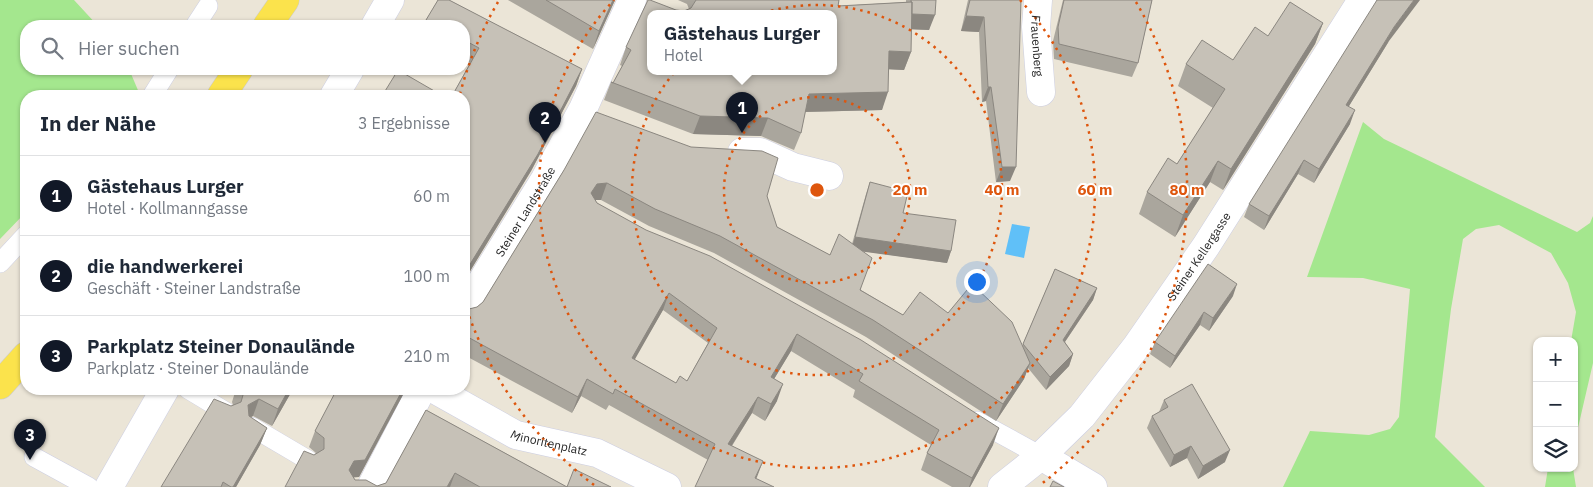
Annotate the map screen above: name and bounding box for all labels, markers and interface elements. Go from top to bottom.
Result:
popup [647,10,837,75]
street label: Frauenberg [1028,15,1047,78]
search box [20,20,470,75]
text: Gästehaus Lurger [664,21,820,45]
icon: search [38,34,66,62]
text: Hier suchen [78,36,180,60]
text: Hotel [664,45,703,65]
pin: 1 [726,92,758,133]
pin: 2 [529,102,561,143]
text: In der Nähe [40,109,156,137]
text: 3 Ergebnisse [358,113,450,133]
street label: Steiner Landstraße [492,163,558,259]
text: Gästehaus Lurger [87,174,244,198]
text: 20 m [893,180,927,199]
text: 40 m [985,180,1019,199]
text: 60 m [1078,180,1112,199]
text: 80 m [1170,180,1204,199]
centre of rings [808,181,826,199]
text: 1 [51,186,61,206]
text: 60 m [413,186,450,206]
text: Hotel · Kollmanngasse [87,198,248,218]
street label: Steiner Kellergasse [1163,209,1234,303]
text: die handwerkerei [87,254,243,278]
text: 2 [51,266,61,286]
text: 100 m [403,266,450,286]
your location [964,269,990,295]
text: Geschäft · Steiner Landstraße [87,278,301,298]
text: Parkplatz Steiner Donaulände [87,334,355,358]
map controls [1533,337,1578,472]
button: + [1533,337,1578,382]
text: 3 [51,346,61,366]
text: 210 m [403,346,450,366]
text: Parkplatz · Steiner Donaulände [87,358,309,378]
button: − [1533,382,1578,427]
pin: 3 [14,419,46,460]
street label: Minoritenplatz [508,426,589,458]
button: layers [1533,427,1578,472]

